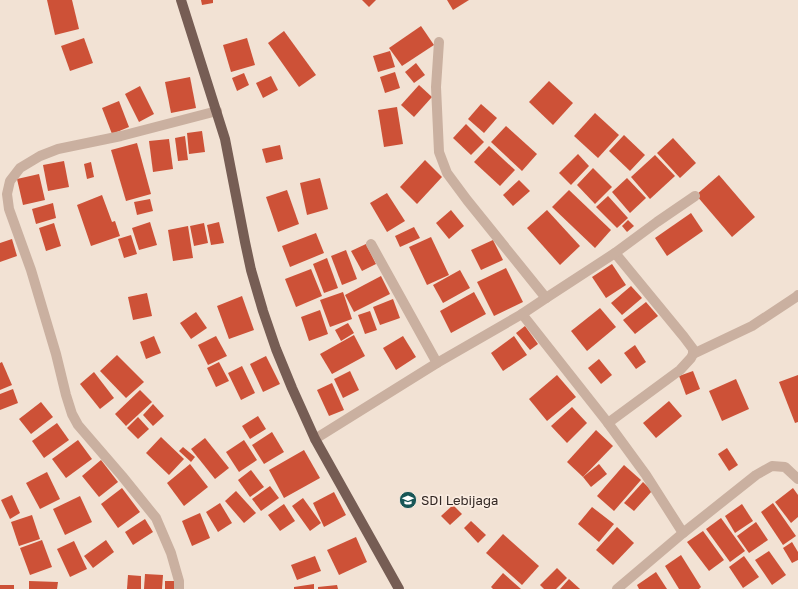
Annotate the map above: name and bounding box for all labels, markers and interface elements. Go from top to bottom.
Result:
school or university icon: SDI Lebijaga [398,490,418,510]
place label: SDI Lebijaga [421,492,498,508]

